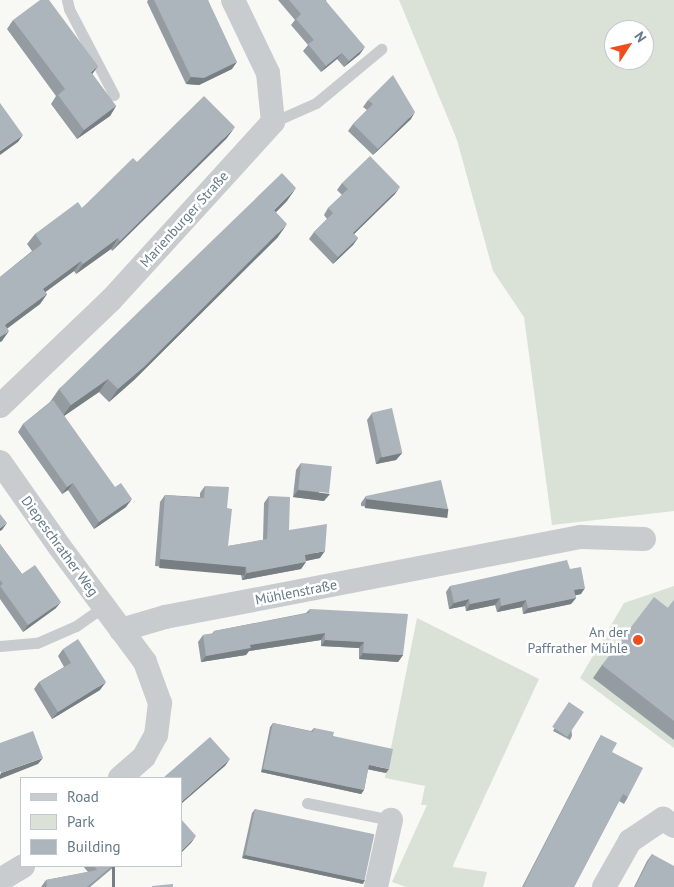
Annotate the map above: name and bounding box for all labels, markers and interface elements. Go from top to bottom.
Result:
north arrow [604,20,654,70]
text: N [630,28,650,46]
street label: Marienburger Straße [136,167,232,271]
street label: Diepeschrather Weg [18,493,102,599]
street label: Mühlenstraße [254,576,338,608]
place label: An der Paffrather Mühle [528,624,628,656]
marker: An der Paffrather Mühle [632,634,644,646]
legend [20,777,182,867]
text: Road [67,787,99,806]
text: Park [67,812,95,831]
text: Building [67,837,121,856]

